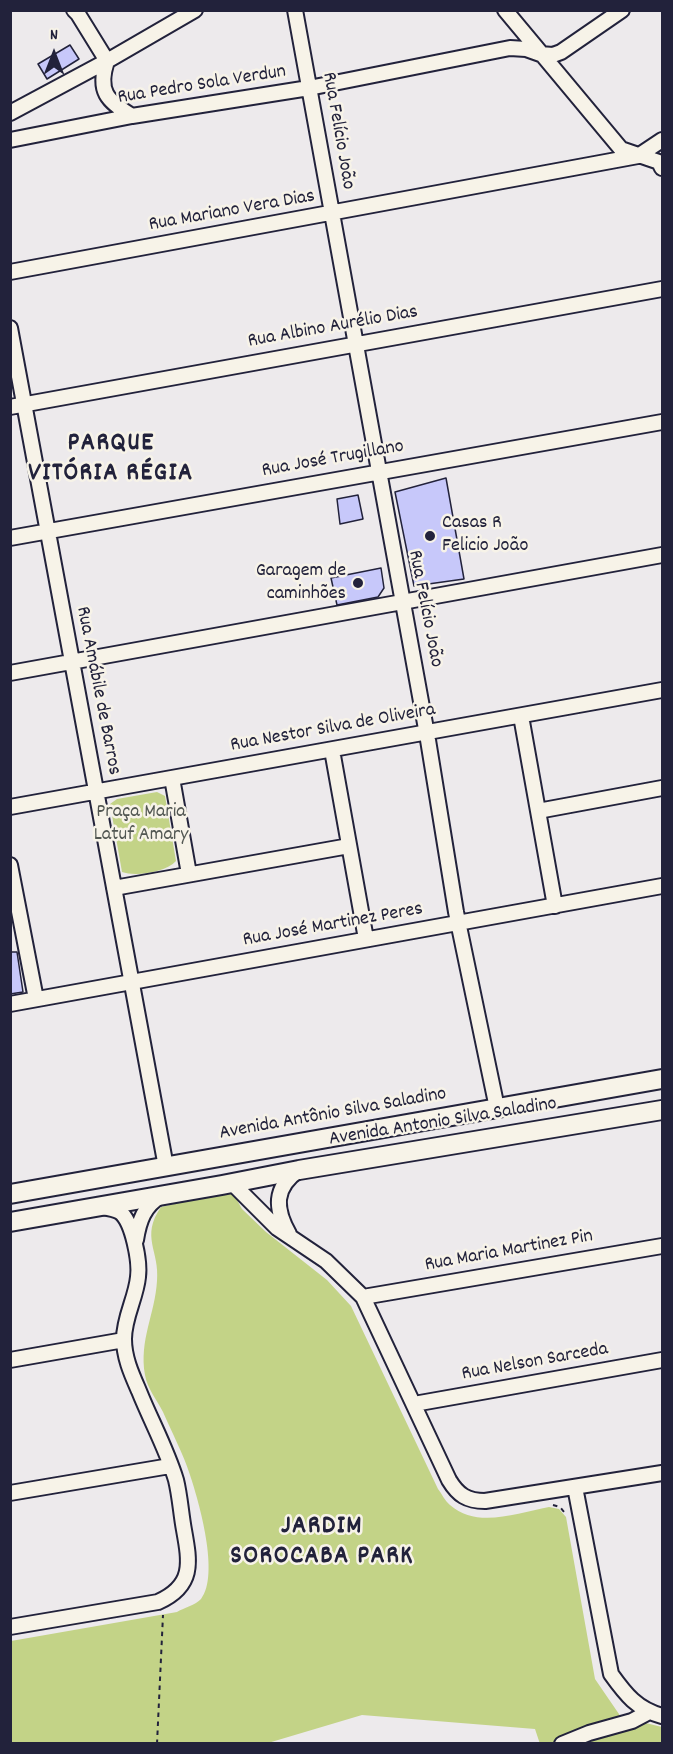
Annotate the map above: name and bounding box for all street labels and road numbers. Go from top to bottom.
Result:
street label: Rua Pedro Sola Verdun [116,61,288,111]
street label: Rua Felício João [315,70,359,192]
street label: Rua Mariano Vera Dias [147,186,317,238]
street label: Rua Albino Aurélio Dias [246,301,420,355]
street label: Rua José Trugillano [260,436,406,484]
street label: Rua Felício João [401,548,447,670]
street label: Rua Amábile de Barros [69,605,125,777]
street label: Rua Nestor Silva de Oliveira [229,699,437,759]
street label: Rua José Martinez Peres [241,898,425,954]
street label: Avenida Antônio Silva Saladino [218,1083,448,1147]
street label: Avenida Antonio Silva Saladino [327,1093,559,1153]
street label: Rua Maria Martinez Pin [423,1225,595,1279]
street label: Rua Nelson Sarceda [460,1338,610,1388]

